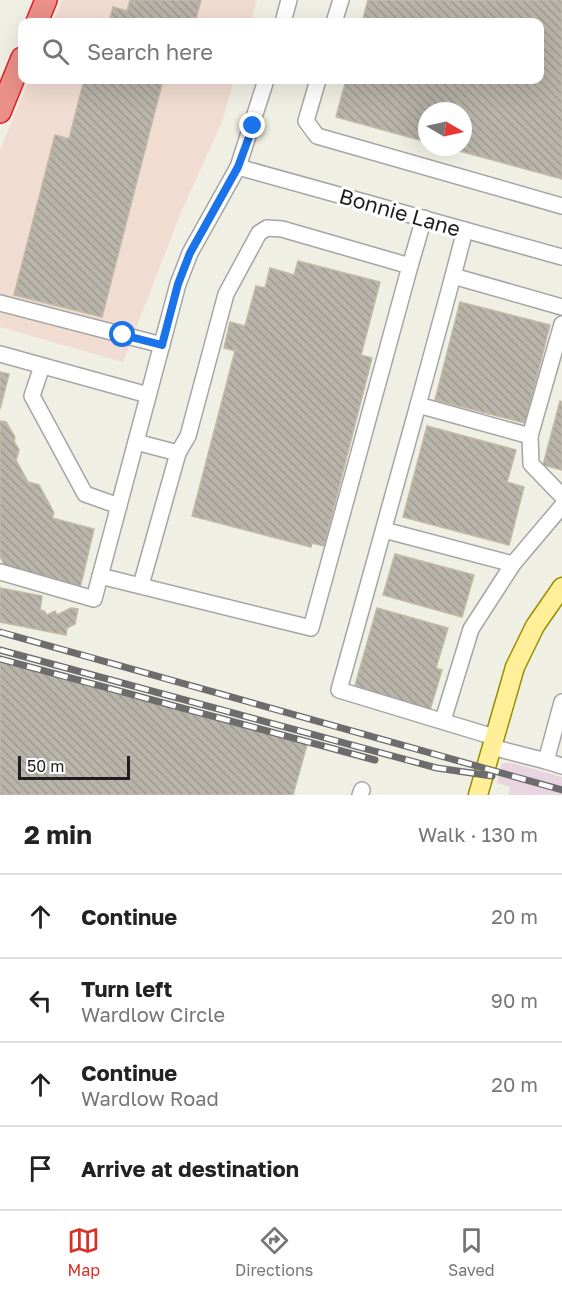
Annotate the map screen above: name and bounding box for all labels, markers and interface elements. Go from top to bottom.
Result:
search box [18,18,544,84]
icon: search [39,35,72,68]
text: Search here [87,38,213,65]
north arrow [418,102,472,156]
route end [239,112,265,138]
street label: Bonnie Lane [336,182,464,242]
route start [109,321,135,347]
scale bar [18,753,130,780]
text: 50 m [27,756,64,776]
text: 2 min [24,819,92,850]
text: Walk · 130 m [418,822,538,846]
icon: ahead [24,900,57,933]
text: Continue [81,903,177,930]
text: 20 m [491,904,538,928]
text: Turn left [81,975,172,1002]
icon: left [24,984,57,1017]
text: 90 m [491,988,538,1012]
text: Wardlow Circle [81,1002,225,1026]
text: Continue [81,1059,177,1086]
icon: ahead [24,1068,57,1101]
text: 20 m [491,1072,538,1096]
text: Wardlow Road [81,1086,219,1110]
icon: arrive [24,1152,57,1185]
text: Arrive at destination [81,1155,299,1182]
tab: Map [67,1224,100,1280]
tab: Directions [235,1224,313,1280]
tab: Saved [448,1224,495,1280]

